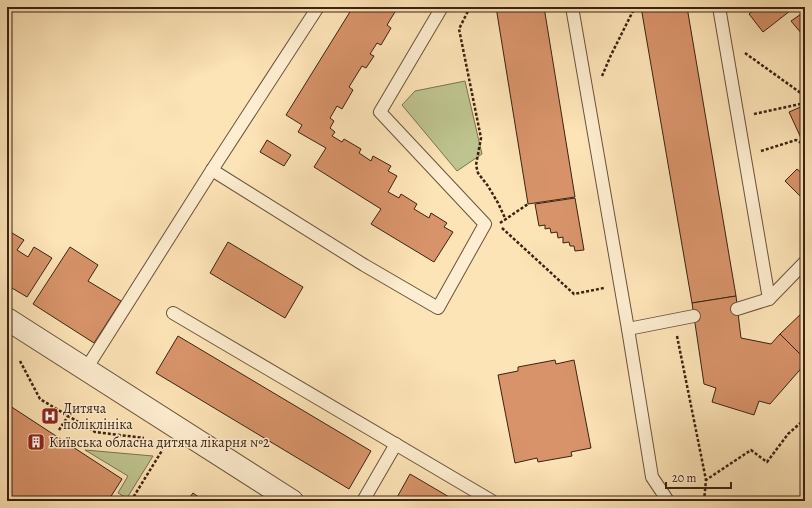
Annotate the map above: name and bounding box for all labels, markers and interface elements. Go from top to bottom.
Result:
place label: Дитяча поліклініка [63,399,133,434]
hospital icon: Дитяча поліклініка [40,406,60,426]
building icon: Київська обласна дитяча лікарня №2 [26,432,46,452]
place label: Київська обласна дитяча лікарня №2 [49,433,270,452]
scale bar [666,464,731,490]
text: 20 m [672,470,696,486]

